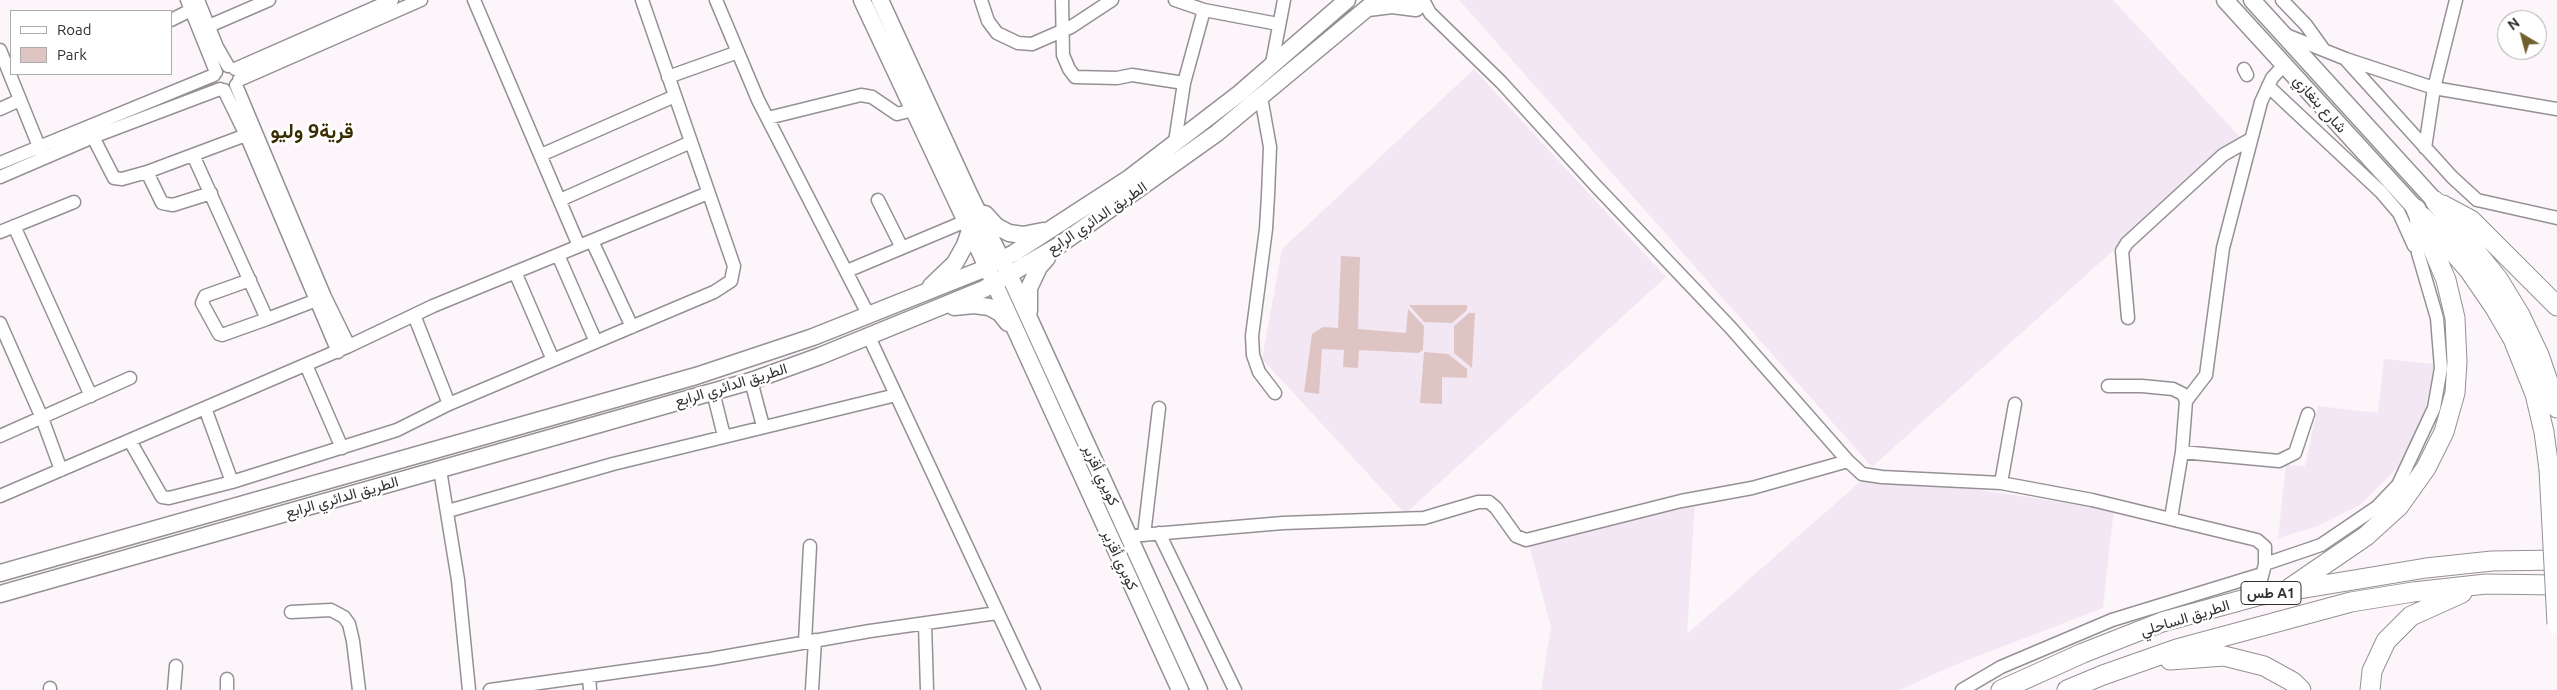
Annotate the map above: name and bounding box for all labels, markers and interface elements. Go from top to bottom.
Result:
legend [10,10,172,75]
north arrow [2497,10,2547,60]
text: N [2505,14,2523,33]
text: Road [57,21,92,38]
text: Park [57,46,87,63]
street label: شارع بنغازي [2289,71,2351,137]
district label: قرية9 وليو [270,119,354,143]
street label: الطريق الدائري الرابع [1044,178,1150,258]
street label: الطريق الدائري الرابع [673,359,789,411]
street label: كويري أقزير [1079,442,1123,508]
street label: الطريق الدائري الرابع [284,472,400,522]
street label: كوبري أقزير [1098,527,1142,593]
road number: طس A1 [2241,582,2301,604]
street label: الطريق الساحلي [2138,596,2232,640]

